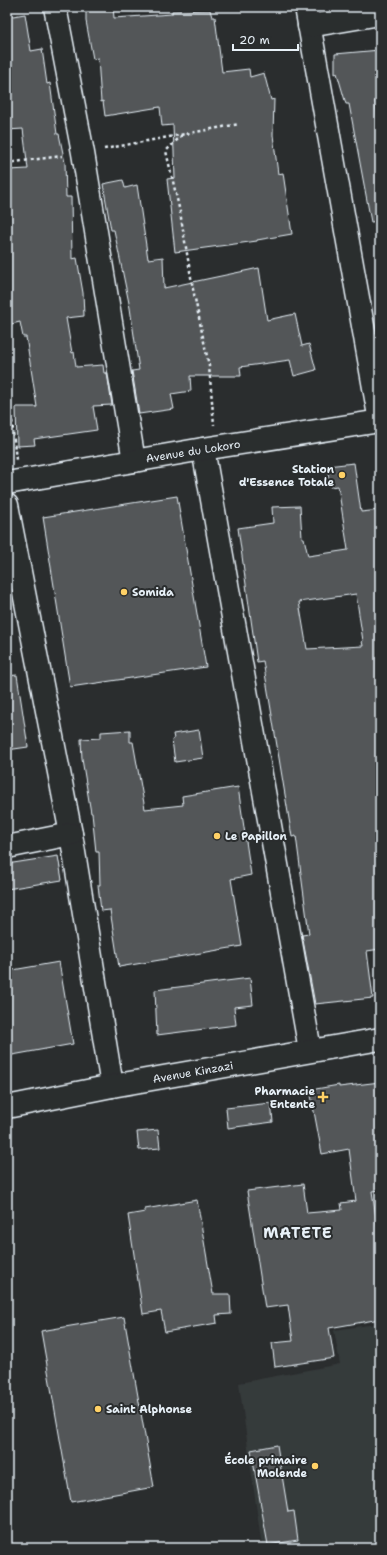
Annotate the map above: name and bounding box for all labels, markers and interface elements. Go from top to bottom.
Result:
scale bar [233,26,298,52]
text: 20 m [239,32,270,48]
street label: Avenue du Lokoro [145,437,242,466]
place label: Station d'Essence Totale [239,462,335,490]
marker: Station d'Essence Totale [337,470,347,480]
place label: Somida [132,585,174,600]
marker: Somida [119,587,129,597]
place label: Le Papillon [225,829,288,844]
marker: Le Papillon [212,831,222,841]
street label: Avenue Kinzazi [152,1058,235,1087]
place label: Pharmacie Entente [255,1084,315,1112]
marker: Pharmacie Entente [318,1092,328,1102]
district label: MATETE [263,1223,333,1243]
place label: Saint Alphonse [106,1402,193,1417]
marker: Saint Alphonse [93,1404,103,1414]
place label: École primaire Molende [224,1452,307,1481]
marker: École primaire Molende [310,1461,320,1471]

